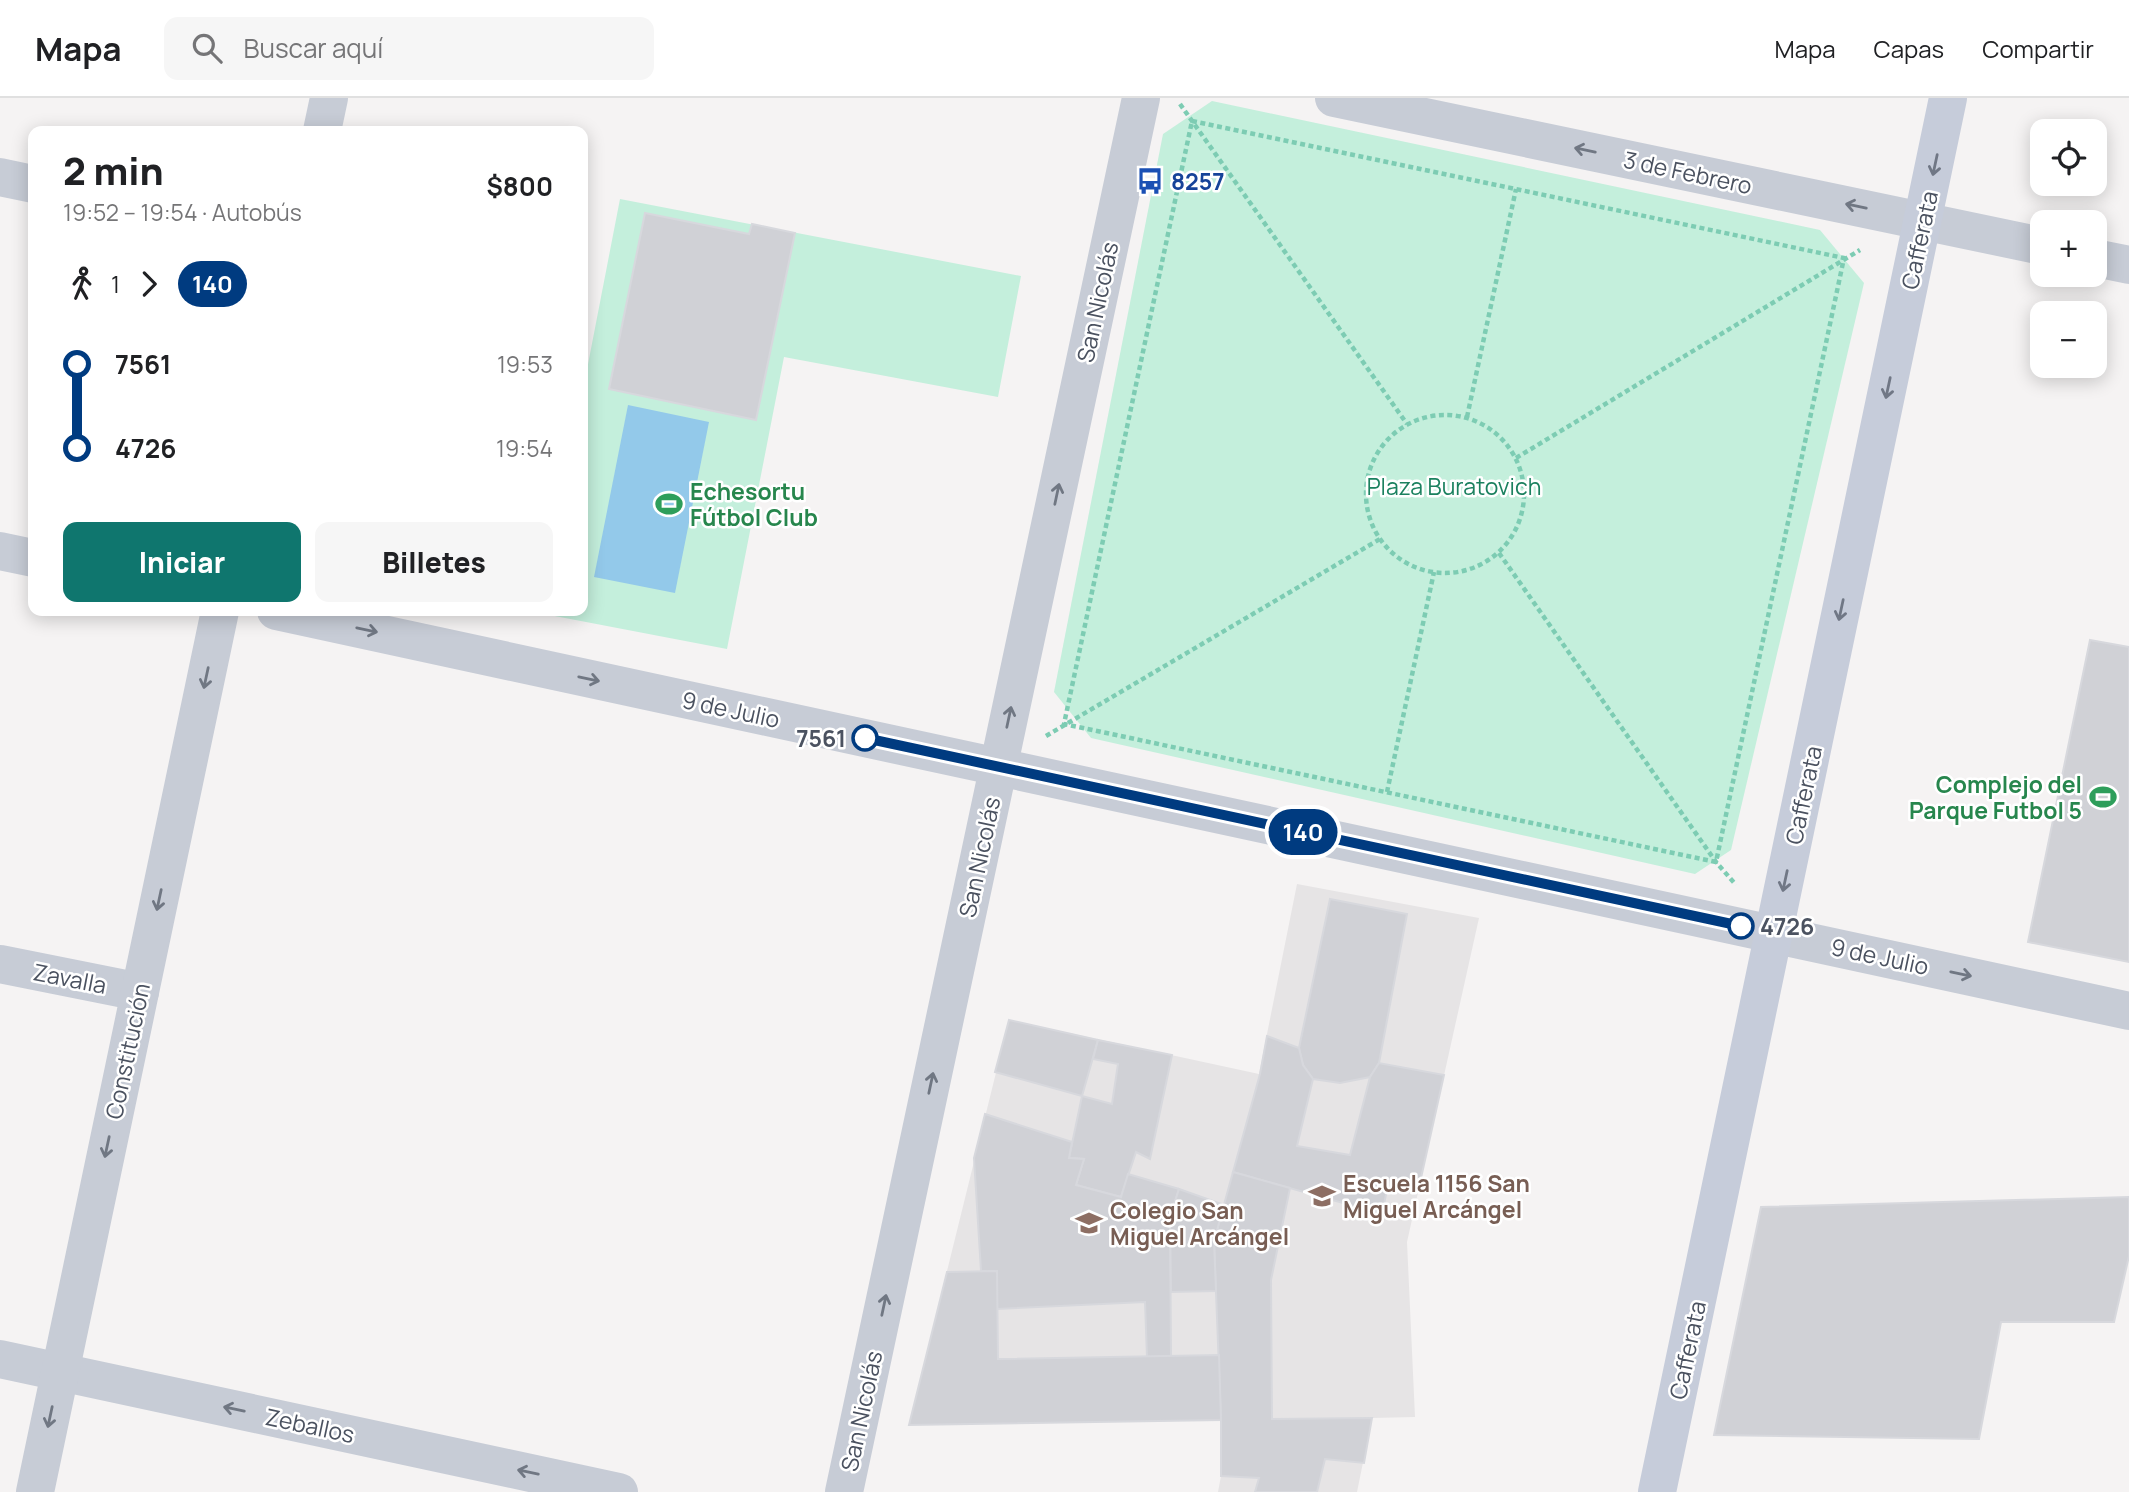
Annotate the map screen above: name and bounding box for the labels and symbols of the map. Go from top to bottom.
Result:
one-way arrow [1574,143,1597,157]
street label: 3 de Febrero [1621,143,1755,201]
one-way arrow [1927,153,1941,176]
place label: 8257 [1171,165,1225,197]
bus stop icon: 8257 [1135,166,1165,196]
street label: Cafferata [1893,188,1945,292]
one-way arrow [1845,199,1868,213]
street label: San Nicolás [1069,239,1125,365]
one-way arrow [1880,376,1893,398]
park label: Plaza Buratovich [1367,470,1541,502]
place label: Echesortu Fútbol Club [690,475,818,533]
one-way arrow [1050,483,1064,506]
sports icon: Echesortu Fútbol Club [654,489,684,519]
one-way arrow [1834,598,1848,621]
one-way arrow [355,624,378,638]
one-way arrow [199,666,213,689]
one-way arrow [577,672,600,686]
street label: 9 de Julio [679,683,783,735]
one-way arrow [1003,706,1017,729]
place label: 7561 [796,722,846,754]
marker: 7561 [852,725,878,751]
street label: Cafferata [1777,743,1829,847]
place label: Complejo del Parque Futbol 5 [1909,768,2082,826]
sports icon: Complejo del Parque Futbol 5 [2088,782,2118,812]
street label: San Nicolás [951,794,1007,920]
line badge: 140 [1263,809,1343,855]
one-way arrow [1777,869,1791,892]
one-way arrow [152,888,166,911]
place label: 4726 [1760,910,1814,942]
marker: 4726 [1728,913,1754,939]
street label: 9 de Julio [1828,930,1932,982]
street label: Zavalla [31,955,109,1001]
one-way arrow [1949,968,1972,982]
street label: Constitución [97,980,157,1122]
one-way arrow [925,1072,939,1095]
one-way arrow [100,1135,114,1158]
place label: Escuela 1156 San Miguel Arcángel [1343,1167,1530,1225]
school or university icon: Escuela 1156 San Miguel Arcángel [1307,1181,1337,1211]
place label: Colegio San Miguel Arcángel [1110,1194,1289,1252]
school or university icon: Colegio San Miguel Arcángel [1074,1208,1104,1238]
one-way arrow [877,1294,891,1317]
street label: Cafferata [1661,1298,1713,1402]
street label: San Nicolás [833,1348,889,1474]
street label: Zeballos [263,1400,357,1450]
one-way arrow [223,1402,246,1415]
one-way arrow [43,1405,57,1428]
one-way arrow [518,1465,540,1478]

